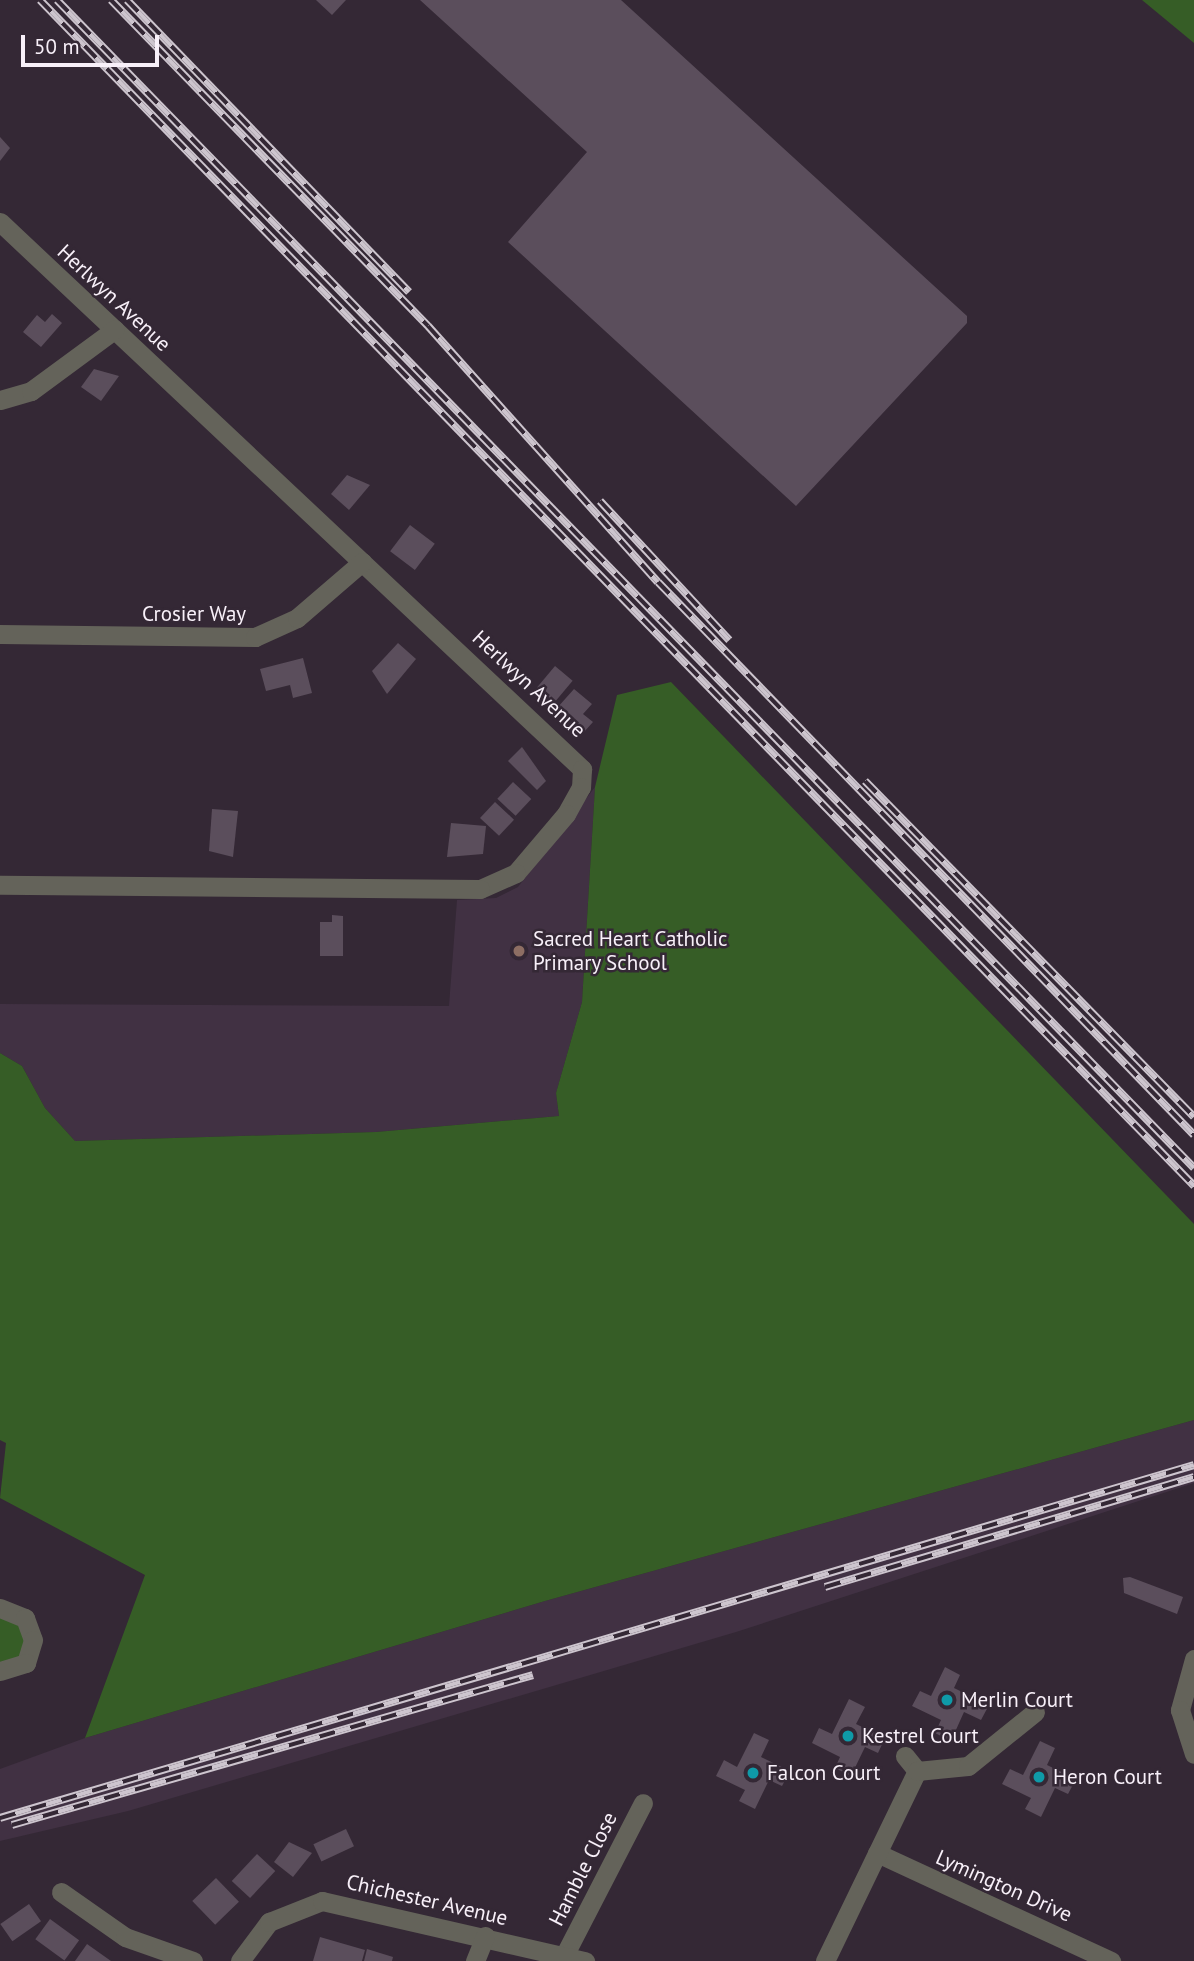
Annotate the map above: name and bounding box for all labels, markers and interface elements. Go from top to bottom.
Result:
scale bar [24,21,163,65]
text: 50 m [34,33,80,60]
street label: Herlwyn Avenue [52,239,176,357]
street label: Crosier Way [142,601,246,627]
street label: Herlwyn Avenue [467,625,591,743]
place label: Sacred Heart Catholic Primary School [533,926,728,976]
marker: Sacred Heart Catholic Primary School [511,943,527,959]
place label: Merlin Court [961,1687,1073,1713]
marker: Merlin Court [939,1692,955,1708]
place label: Kestrel Court [862,1723,979,1749]
marker: Kestrel Court [840,1728,856,1744]
place label: Falcon Court [767,1760,880,1786]
place label: Heron Court [1053,1764,1162,1790]
marker: Falcon Court [745,1765,761,1781]
marker: Heron Court [1031,1769,1047,1785]
street label: Hamble Close [544,1808,622,1930]
street label: Lymington Drive [932,1845,1076,1927]
street label: Chichester Avenue [344,1869,510,1931]

